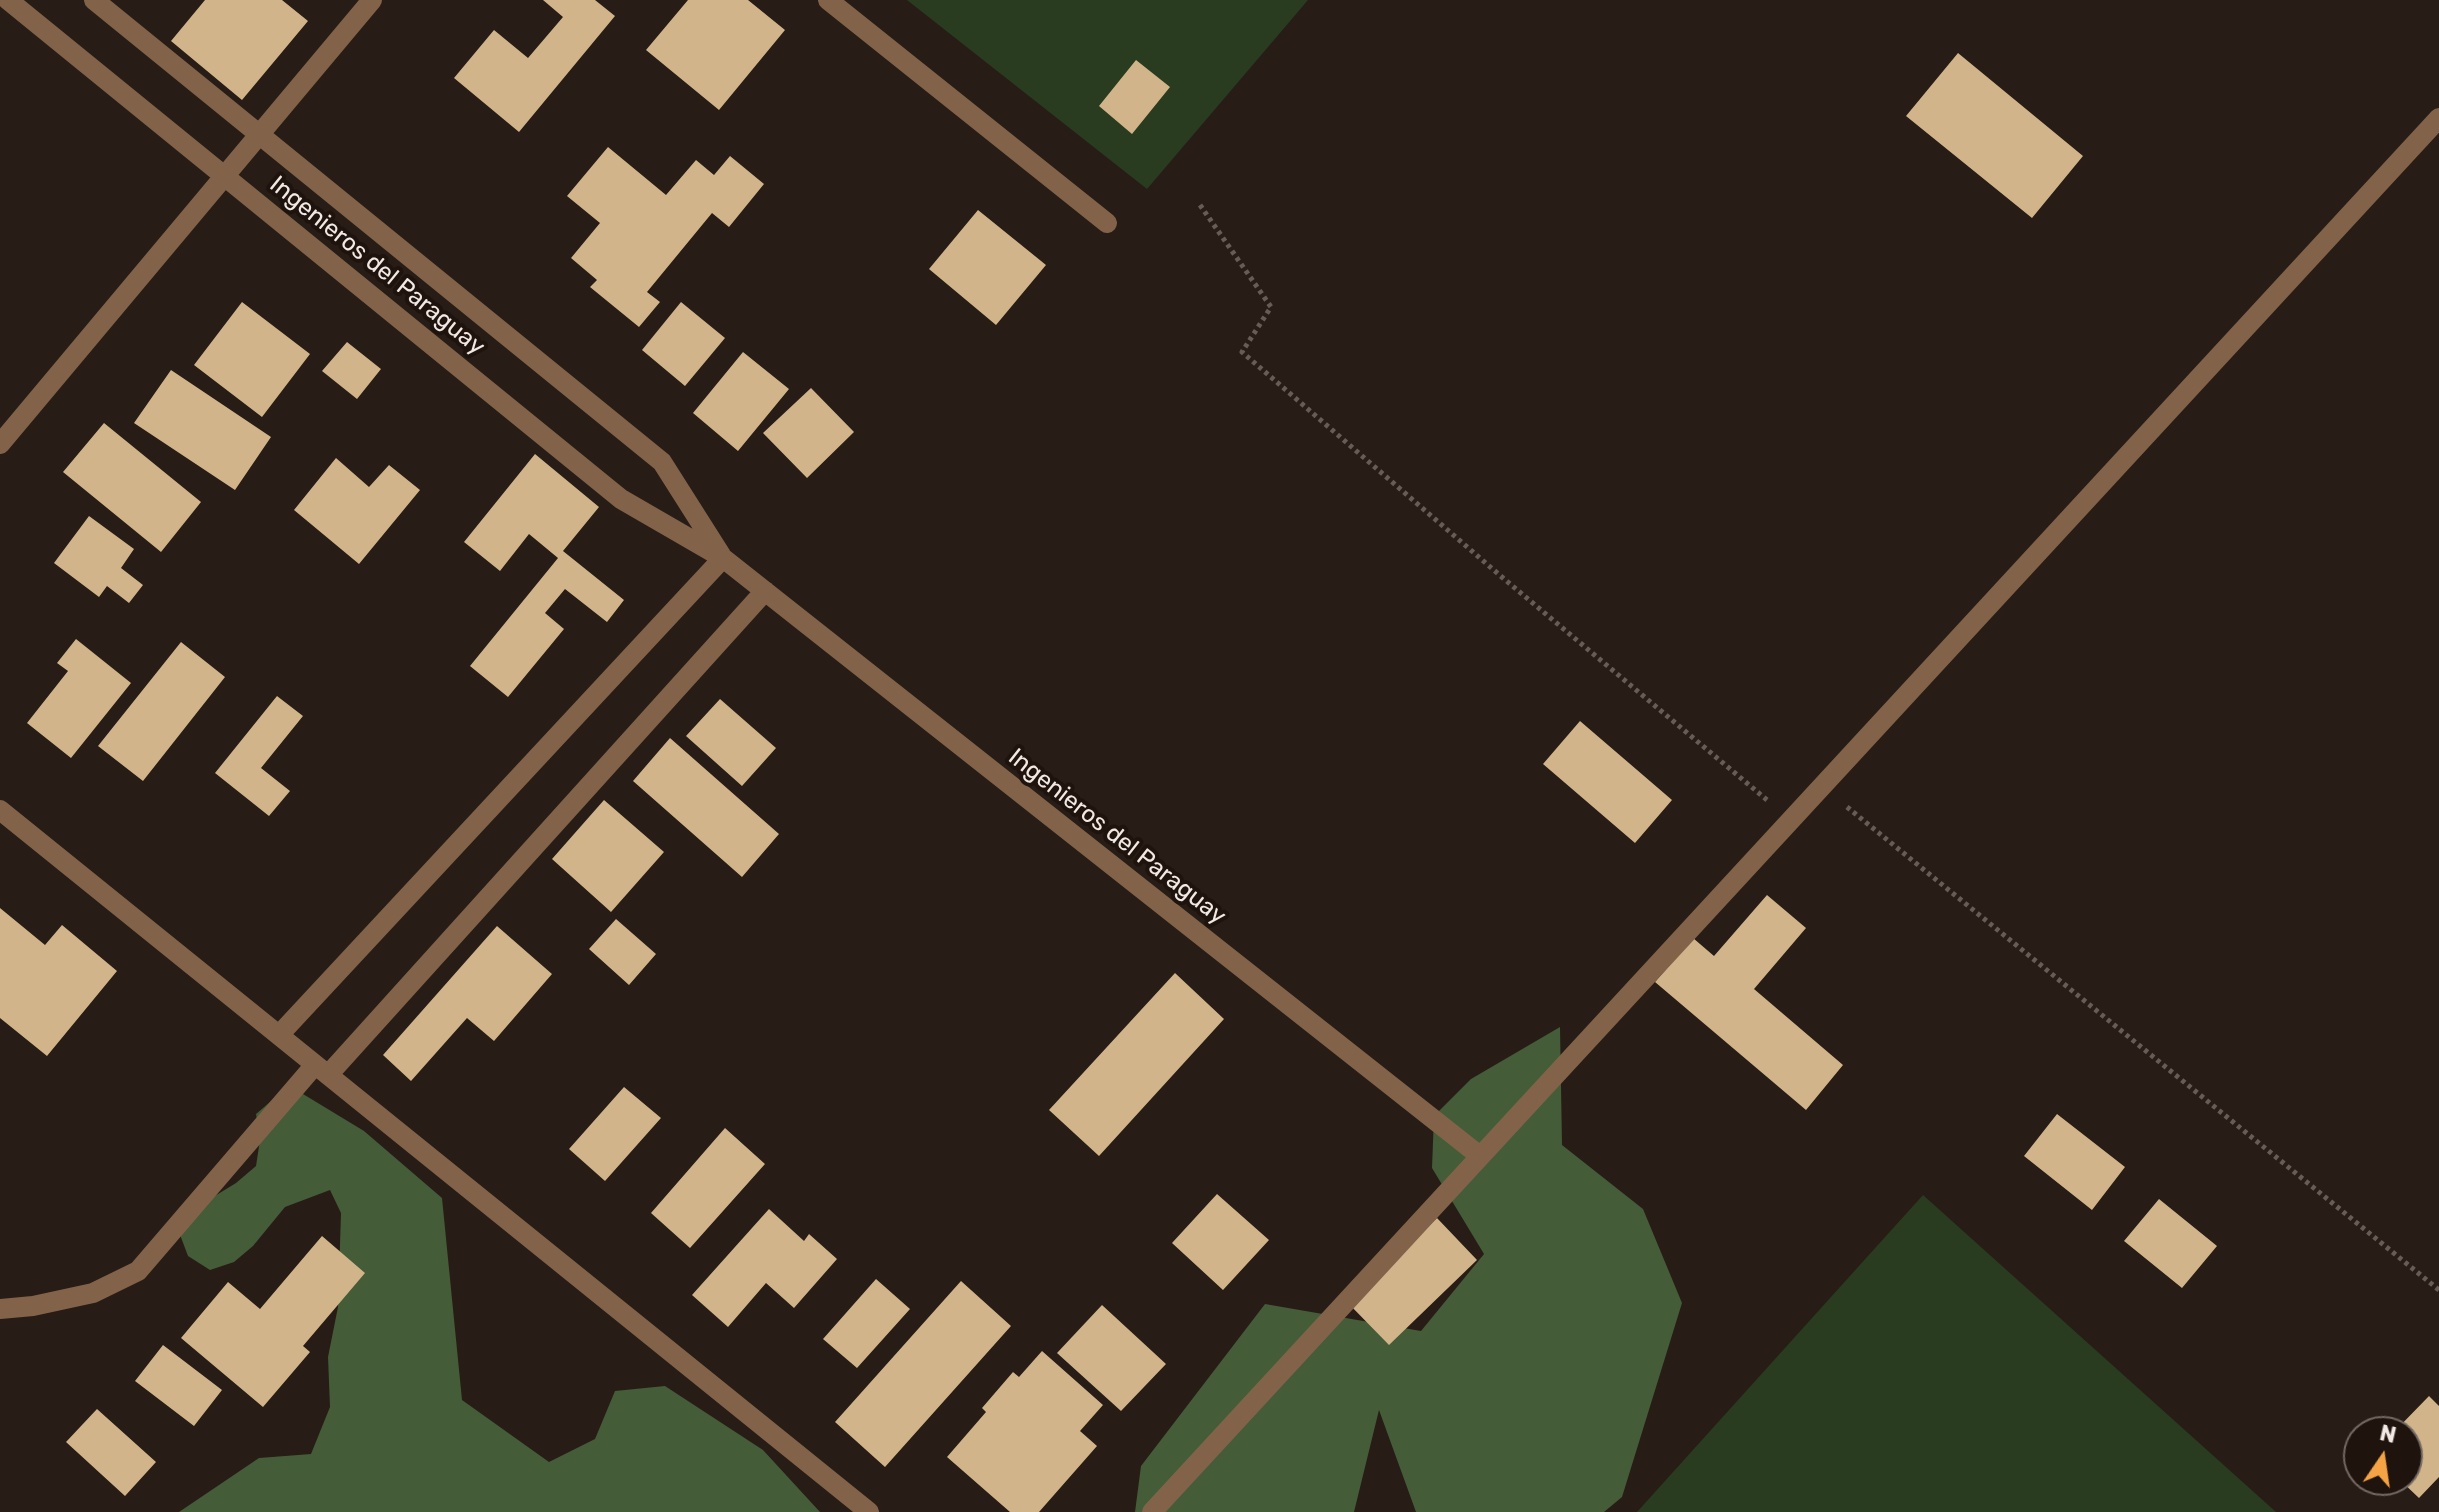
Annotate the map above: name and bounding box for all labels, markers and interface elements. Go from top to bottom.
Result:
street label: Ingenieros del Paraguay [264,170,490,362]
street label: Ingenieros del Paraguay [1002,743,1232,931]
north arrow [2343,1416,2423,1496]
text: N [2377,1419,2399,1449]

